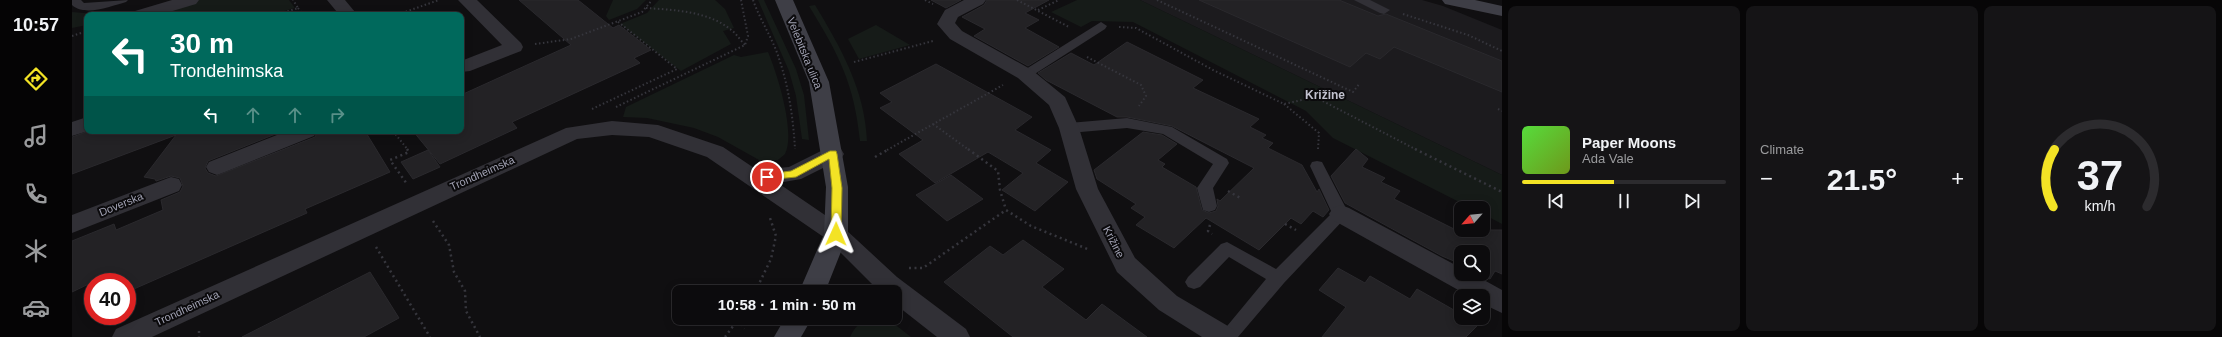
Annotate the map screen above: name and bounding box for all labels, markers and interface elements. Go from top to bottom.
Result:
text: 10:57 [13,15,59,35]
street label: Velebitska ulica [785,16,825,91]
icon: left [104,28,156,80]
text: 30 m [170,28,234,59]
text: Trondehimska [170,61,283,81]
icon: directions [22,65,50,93]
district label: Križine [1305,88,1345,102]
icon: left [200,104,222,126]
icon: ahead [242,104,264,126]
icon: ahead [284,104,306,126]
icon: right [326,104,348,126]
icon: music [22,122,50,150]
text: Paper Moons [1582,134,1676,151]
text: Climate [1760,142,1804,157]
text: Ada Vale [1582,151,1634,166]
text: 37 [2077,151,2123,198]
street label: Trondheimska [448,153,517,193]
pin [750,160,784,194]
text: 21.5° [1827,163,1897,196]
icon: arrive [756,166,778,188]
text: − [1760,166,1773,191]
text: + [1951,166,1964,191]
icon: phone [22,180,50,208]
street label: Doverska [97,189,146,218]
icon: previous [1545,190,1567,212]
icon: pause [1613,190,1635,212]
icon: next [1681,190,1703,212]
text: km/h [2085,197,2116,213]
north arrow [1454,201,1490,237]
map controls [1454,201,1490,325]
position arrow [815,213,857,255]
street label: Križine [1101,224,1127,260]
icon: climate [22,237,50,265]
button: search [1454,245,1490,281]
speed limit sign: 40 [84,273,136,325]
street label: Trondheimska [153,288,222,328]
button: layers [1454,289,1490,325]
icon: car [22,294,50,322]
text: 10:58 · 1 min · 50 m [718,296,856,313]

